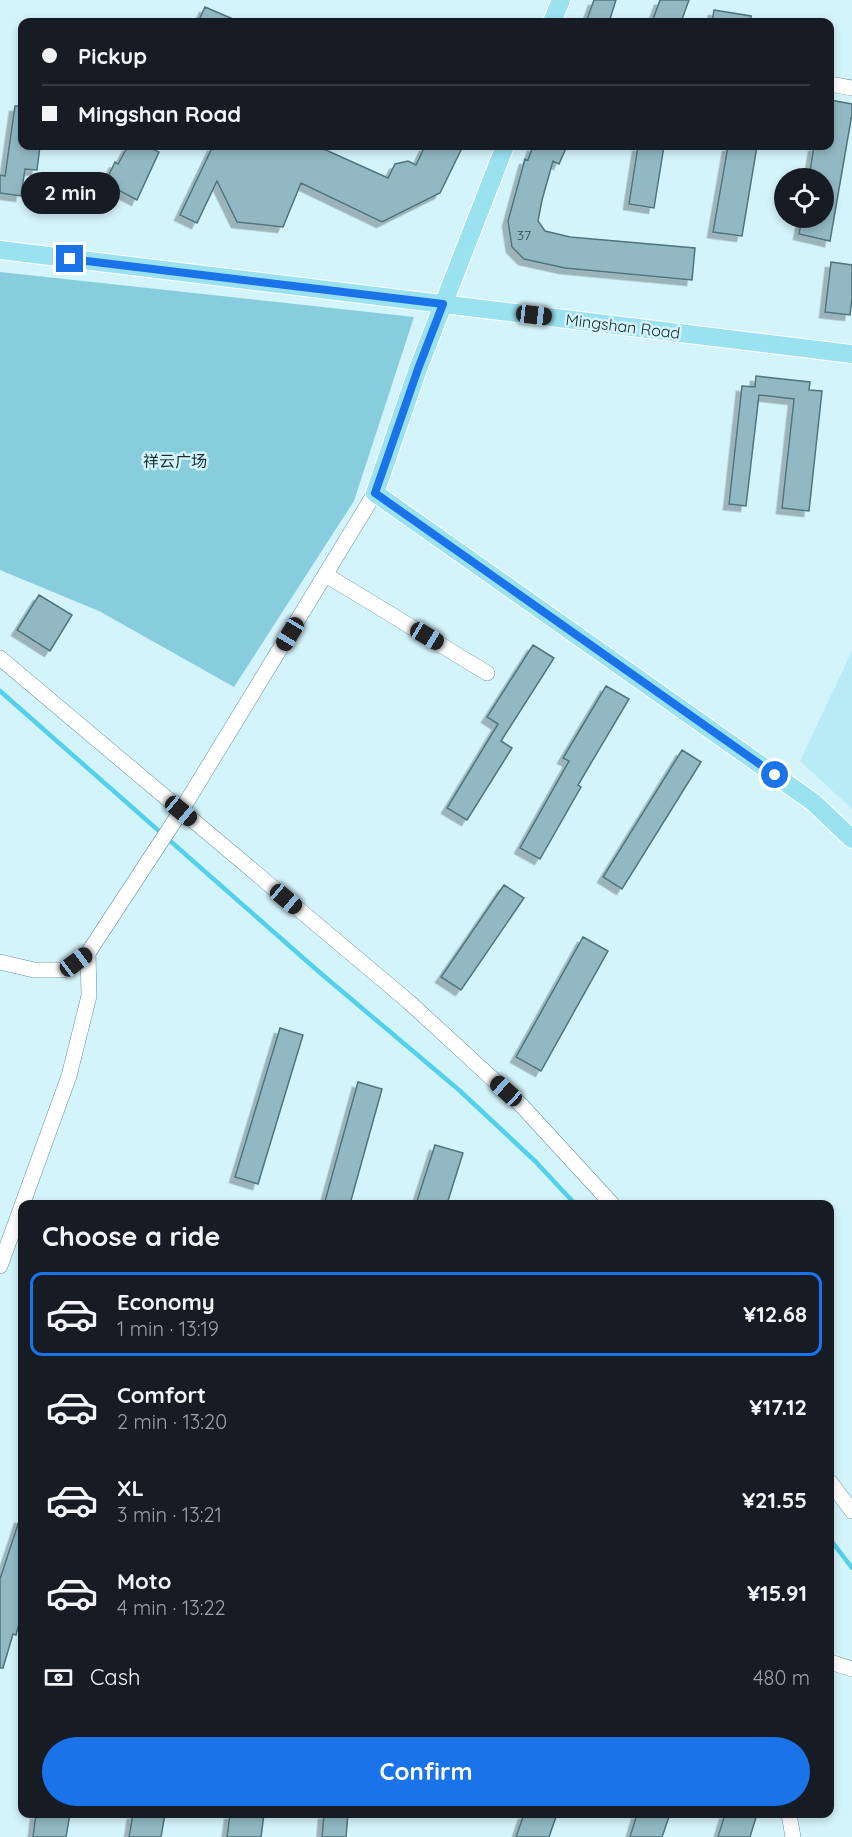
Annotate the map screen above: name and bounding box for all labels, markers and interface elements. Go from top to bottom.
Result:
text: Pickup [78,42,147,70]
text: Mingshan Road [78,100,241,128]
map controls [774,168,834,228]
button: locate [774,168,834,228]
callout: 2 min [20,172,119,214]
text: 2 min [44,180,97,205]
house number: 37 [517,226,531,244]
route end [56,245,83,272]
car [515,304,553,326]
street label: Mingshan Road [565,309,681,343]
park label: 祥云广场 [143,451,207,471]
car [273,614,307,654]
car [407,619,447,653]
route start [761,761,788,788]
car [161,793,201,829]
car [266,881,306,917]
car [56,944,96,980]
car [487,1072,525,1110]
text: Choose a ride [42,1219,220,1253]
icon: car [45,1287,99,1341]
text: Economy [117,1288,215,1316]
text: ¥12.68 [743,1300,807,1328]
text: 1 min · 13:19 [117,1316,219,1341]
icon: car [45,1380,99,1434]
text: Comfort [117,1381,206,1409]
text: ¥17.12 [749,1393,807,1421]
text: 2 min · 13:20 [117,1409,227,1434]
icon: car [45,1473,99,1527]
text: XL [117,1474,144,1502]
text: ¥21.55 [742,1486,807,1514]
text: 3 min · 13:21 [117,1502,222,1527]
icon: car [45,1566,99,1620]
text: Moto [117,1567,171,1595]
text: ¥15.91 [747,1579,807,1607]
text: 4 min · 13:22 [117,1595,226,1620]
icon: cash [42,1661,75,1694]
text: Cash [90,1663,141,1691]
text: 480 m [753,1665,810,1690]
button: Confirm [42,1737,810,1806]

